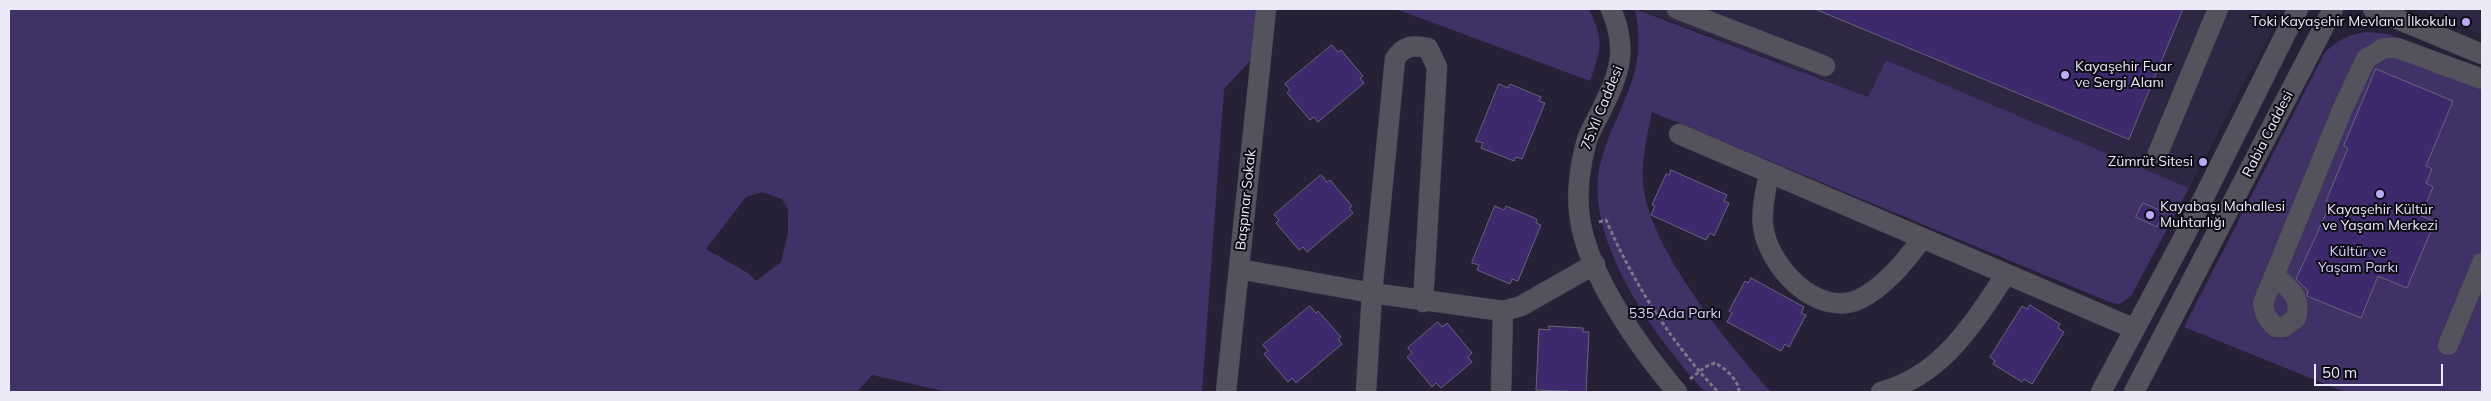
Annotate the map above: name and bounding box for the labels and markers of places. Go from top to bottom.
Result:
place label: Toki Kayaşehir Mevlana İlkokulu [2251,14,2456,30]
marker: Toki Kayaşehir Mevlana İlkokulu [2460,16,2472,28]
place label: Kayaşehir Fuar ve Sergi Alanı [2075,59,2172,92]
marker: Kayaşehir Fuar ve Sergi Alanı [2059,69,2071,81]
place label: Zümrüt Sitesi [2108,154,2193,170]
marker: Zümrüt Sitesi [2197,156,2209,168]
marker: Kayaşehir Kültür ve Yaşam Merkezi [2374,188,2386,200]
place label: Kayabaşı Mahallesi Muhtarlığı [2160,199,2285,232]
place label: Kayaşehir Kültür ve Yaşam Merkezi [2322,202,2438,234]
marker: Kayabaşı Mahallesi Muhtarlığı [2144,209,2156,221]

